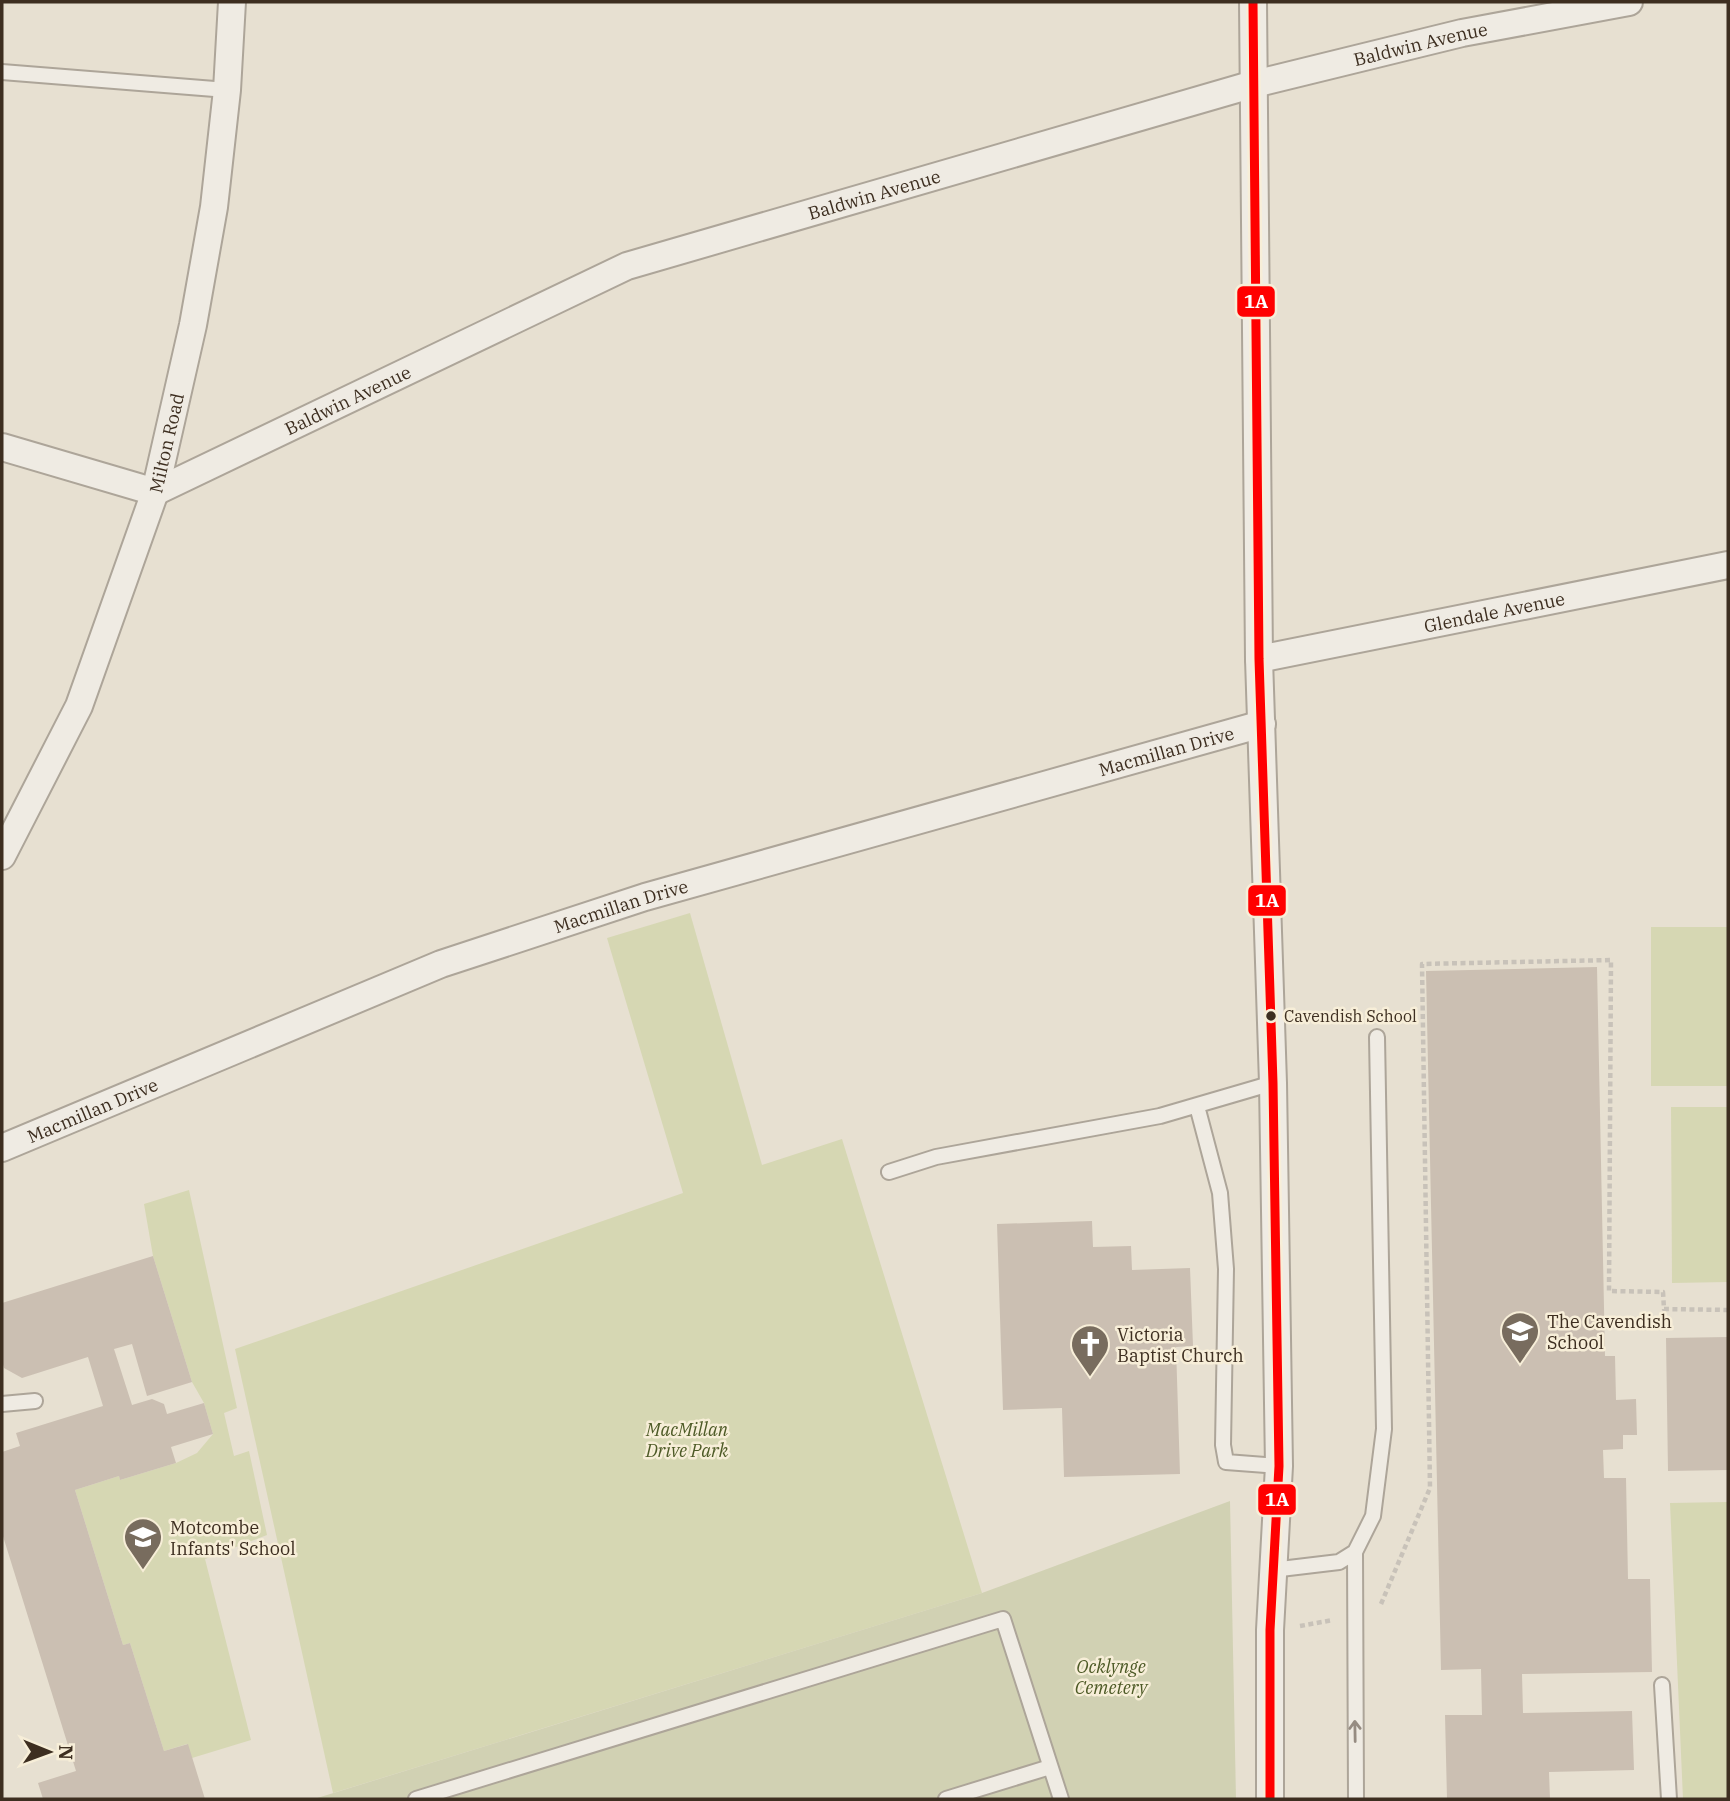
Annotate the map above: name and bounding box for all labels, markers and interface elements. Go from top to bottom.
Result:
street label: Baldwin Avenue [1351,17,1489,71]
street label: Baldwin Avenue [805,164,943,224]
line badge: 1A [1236,285,1276,318]
text: 1A [1244,289,1269,313]
street label: Baldwin Avenue [281,360,414,440]
street label: Milton Road [144,391,189,495]
street label: Glendale Avenue [1422,587,1567,637]
street label: Macmillan Drive [1096,721,1236,781]
street label: Macmillan Drive [551,874,690,938]
line badge: 1A [1247,884,1287,917]
text: 1A [1255,888,1280,912]
place label: Cavendish School [1284,1006,1417,1026]
marker: Cavendish School [1264,1009,1278,1023]
street label: Macmillan Drive [24,1073,161,1148]
school or university icon: The Cavendish School [1499,1310,1541,1365]
place label: The Cavendish School [1547,1310,1672,1354]
church icon: Victoria Baptist Church [1069,1323,1111,1378]
place label: Victoria Baptist Church [1117,1323,1244,1367]
park label: MacMillan Drive Park [645,1418,729,1462]
line badge: 1A [1257,1483,1297,1516]
text: 1A [1265,1487,1290,1511]
school or university icon: Motcombe Infants' School [122,1516,164,1571]
place label: Motcombe Infants' School [170,1516,296,1560]
park label: Ocklynge Cemetery [1075,1655,1149,1699]
north arrow [14,1717,84,1787]
one-way arrow [1348,1720,1362,1743]
text: N [54,1745,78,1760]

